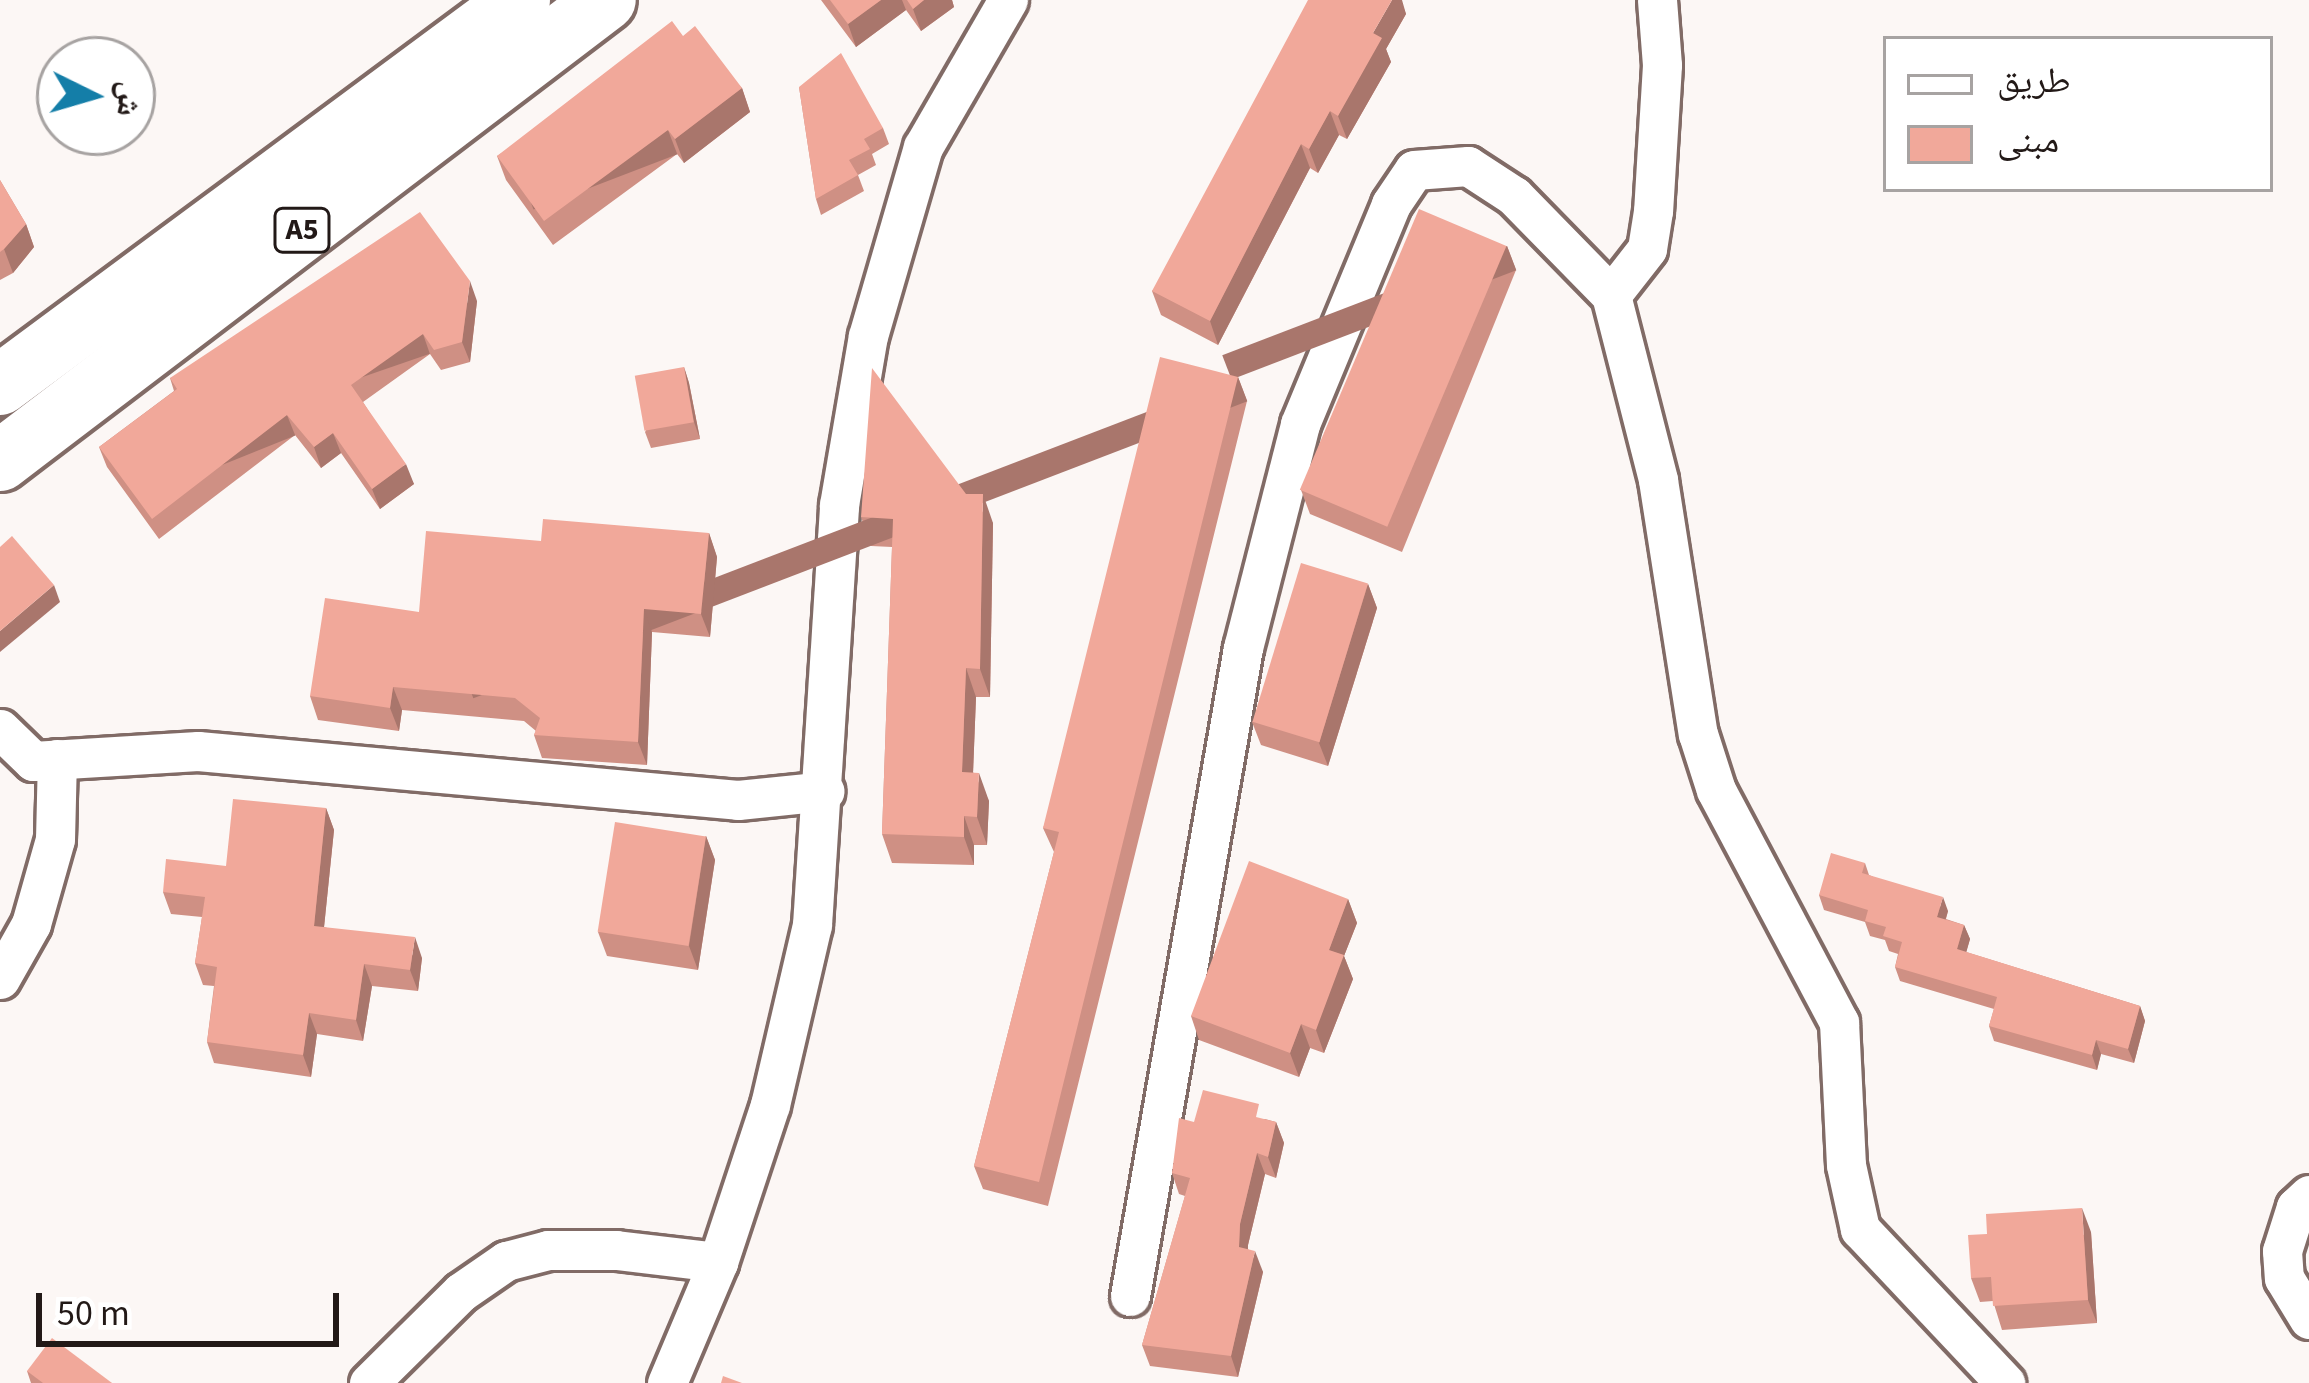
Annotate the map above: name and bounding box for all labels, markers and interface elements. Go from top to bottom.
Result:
north arrow [36,36,156,156]
legend [1883,36,2273,192]
text: طريق [1997,55,2071,106]
text: ش [104,79,154,118]
text: مبنى [1997,115,2059,166]
road number: A5 [272,206,332,254]
scale bar [42,1269,345,1343]
text: 50 m [57,1288,130,1339]

